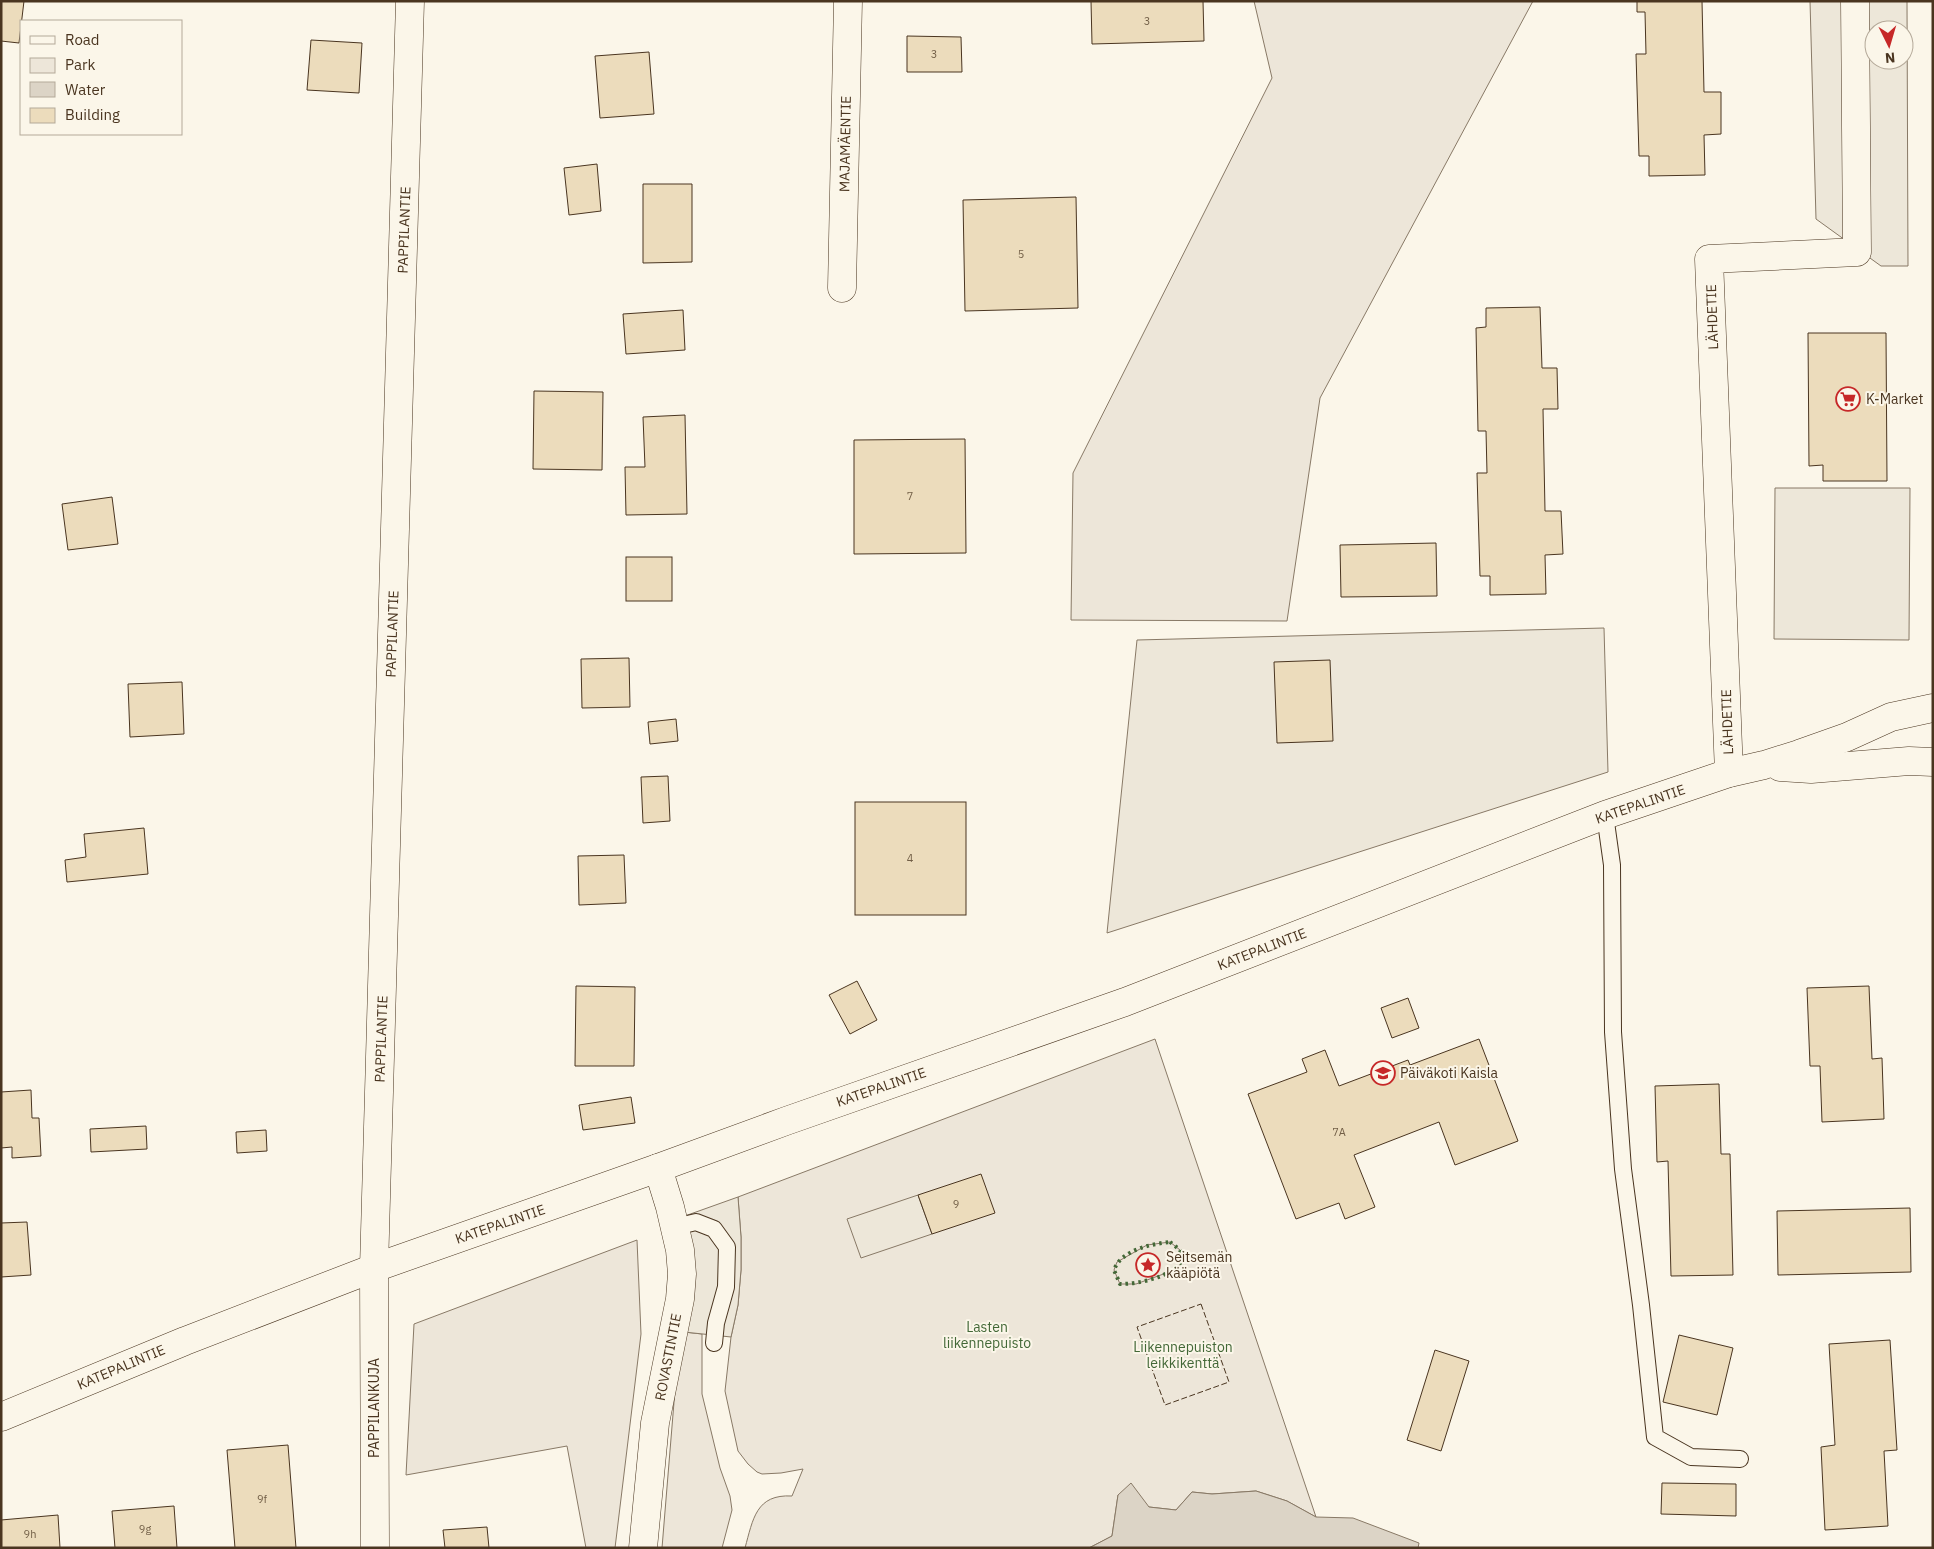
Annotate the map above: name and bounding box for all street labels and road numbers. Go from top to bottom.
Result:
street label: MAJAMÄENTIE [835,96,855,192]
street label: PAPPILANTIE [393,186,415,274]
street label: LÄHDETIE [1702,284,1722,350]
street label: PAPPILANTIE [381,590,403,678]
street label: LÄHDETIE [1717,689,1737,755]
street label: KATEPALINTIE [1593,780,1687,828]
street label: KATEPALINTIE [1215,924,1309,974]
street label: PAPPILANTIE [370,995,392,1083]
street label: KATEPALINTIE [834,1063,928,1111]
street label: KATEPALINTIE [453,1200,547,1248]
street label: ROVASTINTIE [651,1312,685,1402]
street label: KATEPALINTIE [74,1340,168,1394]
street label: PAPPILANKUJA [365,1358,383,1458]

